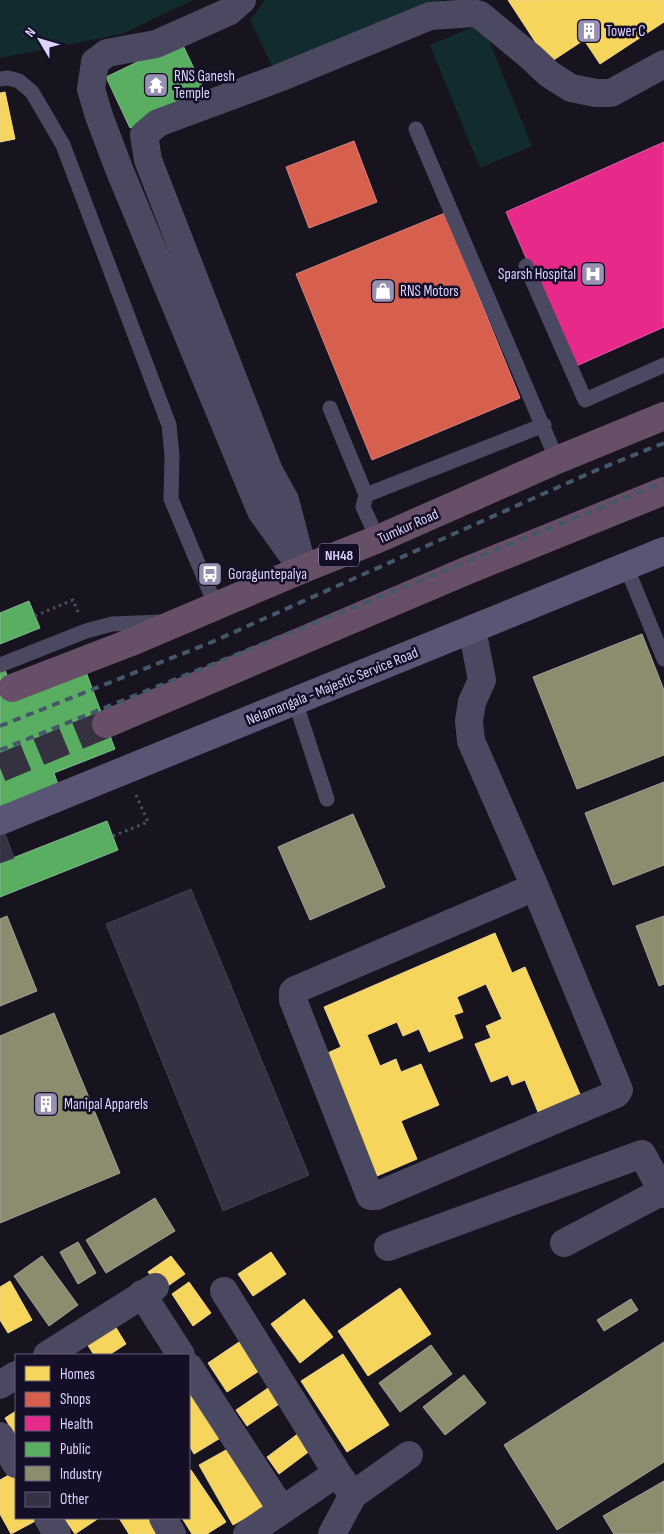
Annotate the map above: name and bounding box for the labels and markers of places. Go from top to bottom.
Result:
building icon: Tower C [576,18,602,44]
place label: Tower C [606,22,646,41]
place label: RNS Ganesh Temple [174,67,235,103]
temple icon: RNS Ganesh Temple [143,72,169,98]
hospital icon: Sparsh Hospital [580,261,606,287]
place label: Sparsh Hospital [498,265,576,284]
shop icon: RNS Motors [370,278,396,304]
place label: RNS Motors [400,282,459,301]
bus stop icon: Goraguntepalya [197,561,223,587]
place label: Goraguntepalya [228,565,307,584]
building icon: Manipal Apparels [33,1091,59,1117]
place label: Manipal Apparels [64,1095,148,1114]

